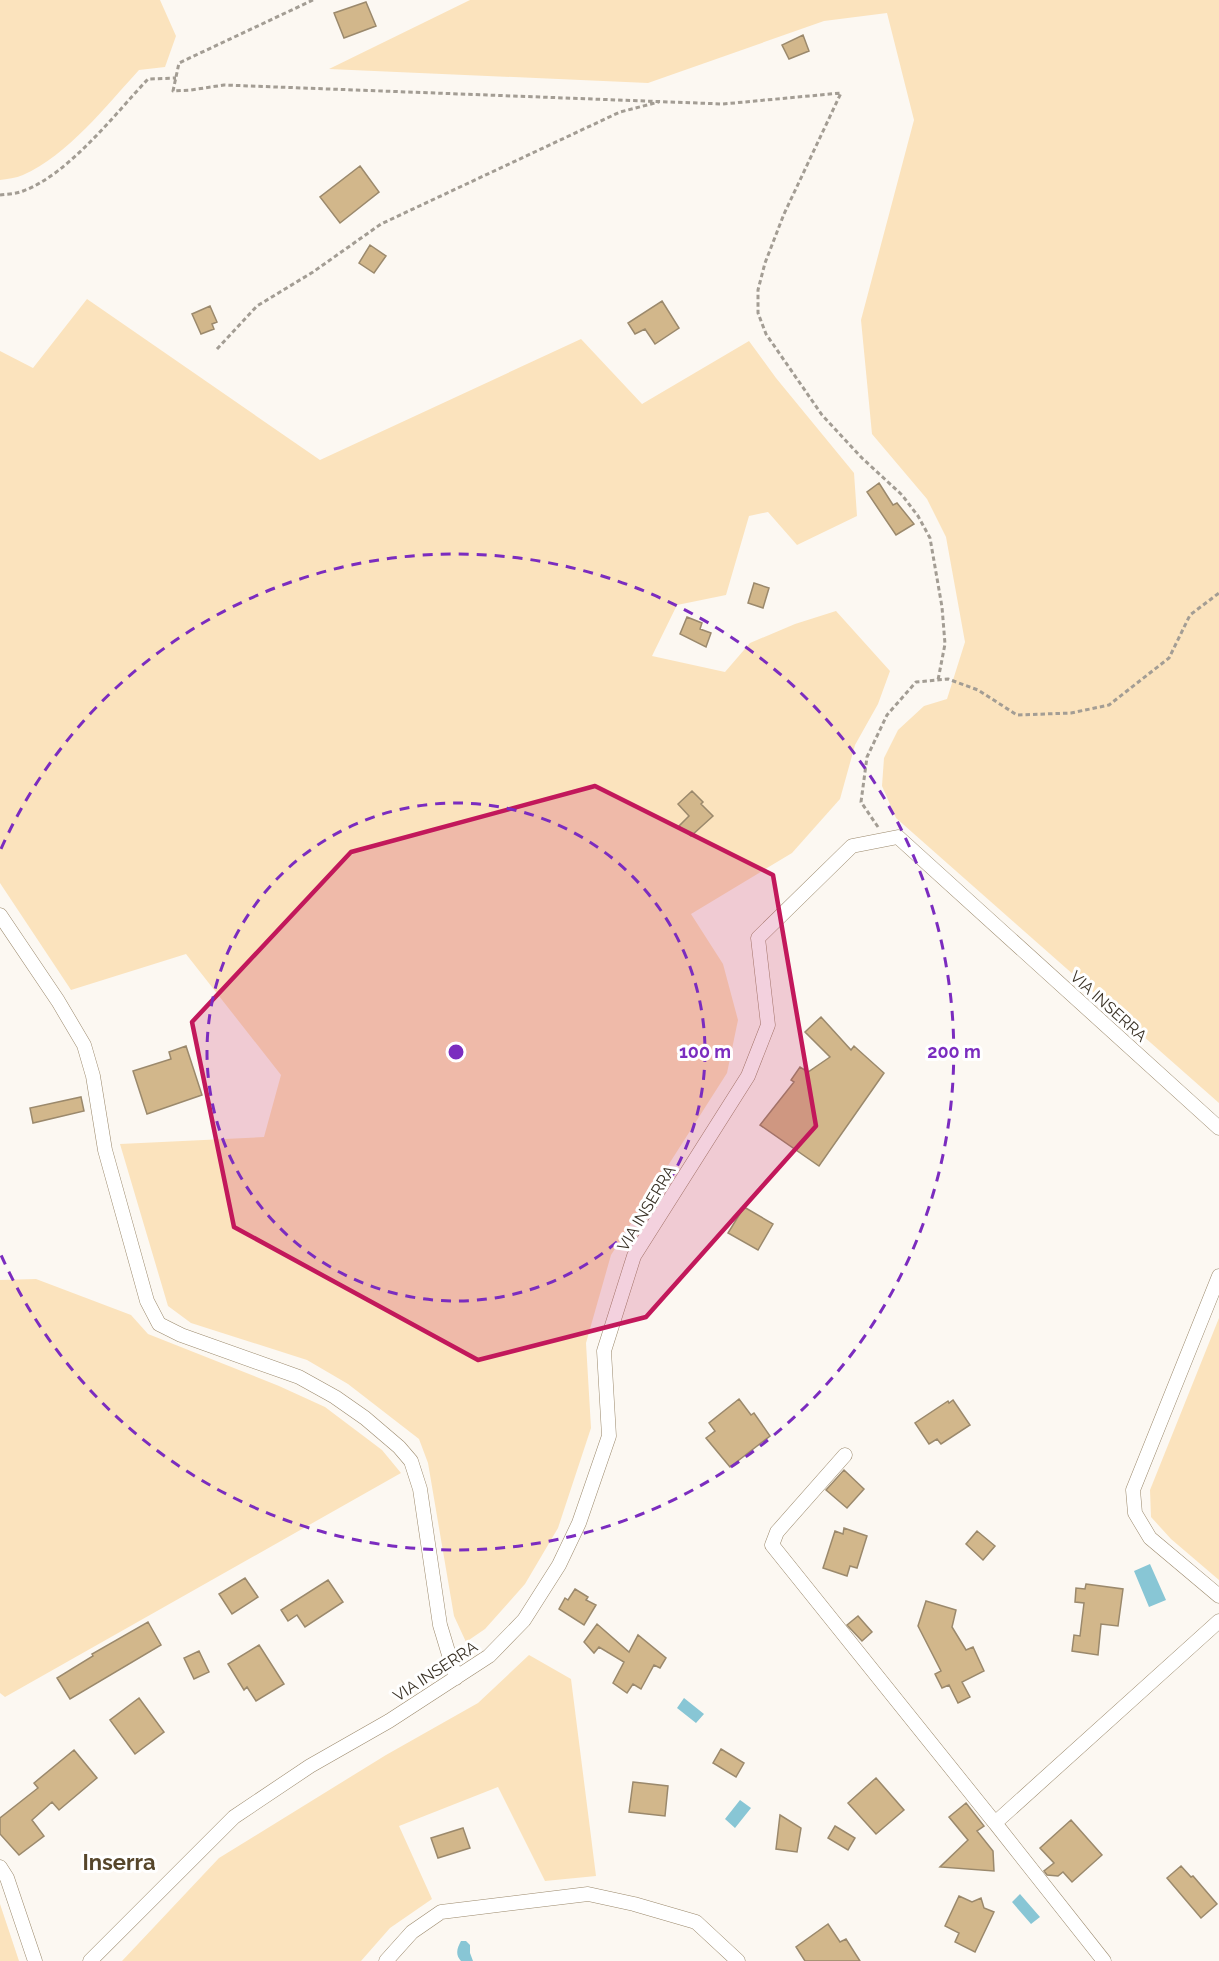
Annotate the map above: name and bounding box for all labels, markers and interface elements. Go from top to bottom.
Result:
street label: VIA INSERRA [1066,967,1151,1046]
text: 100 m [679,1041,731,1062]
text: 200 m [927,1041,981,1062]
centre of rings [446,1042,466,1062]
street label: VIA INSERRA [613,1162,680,1255]
street label: VIA INSERRA [390,1637,481,1706]
district label: Inserra [82,1849,156,1875]

